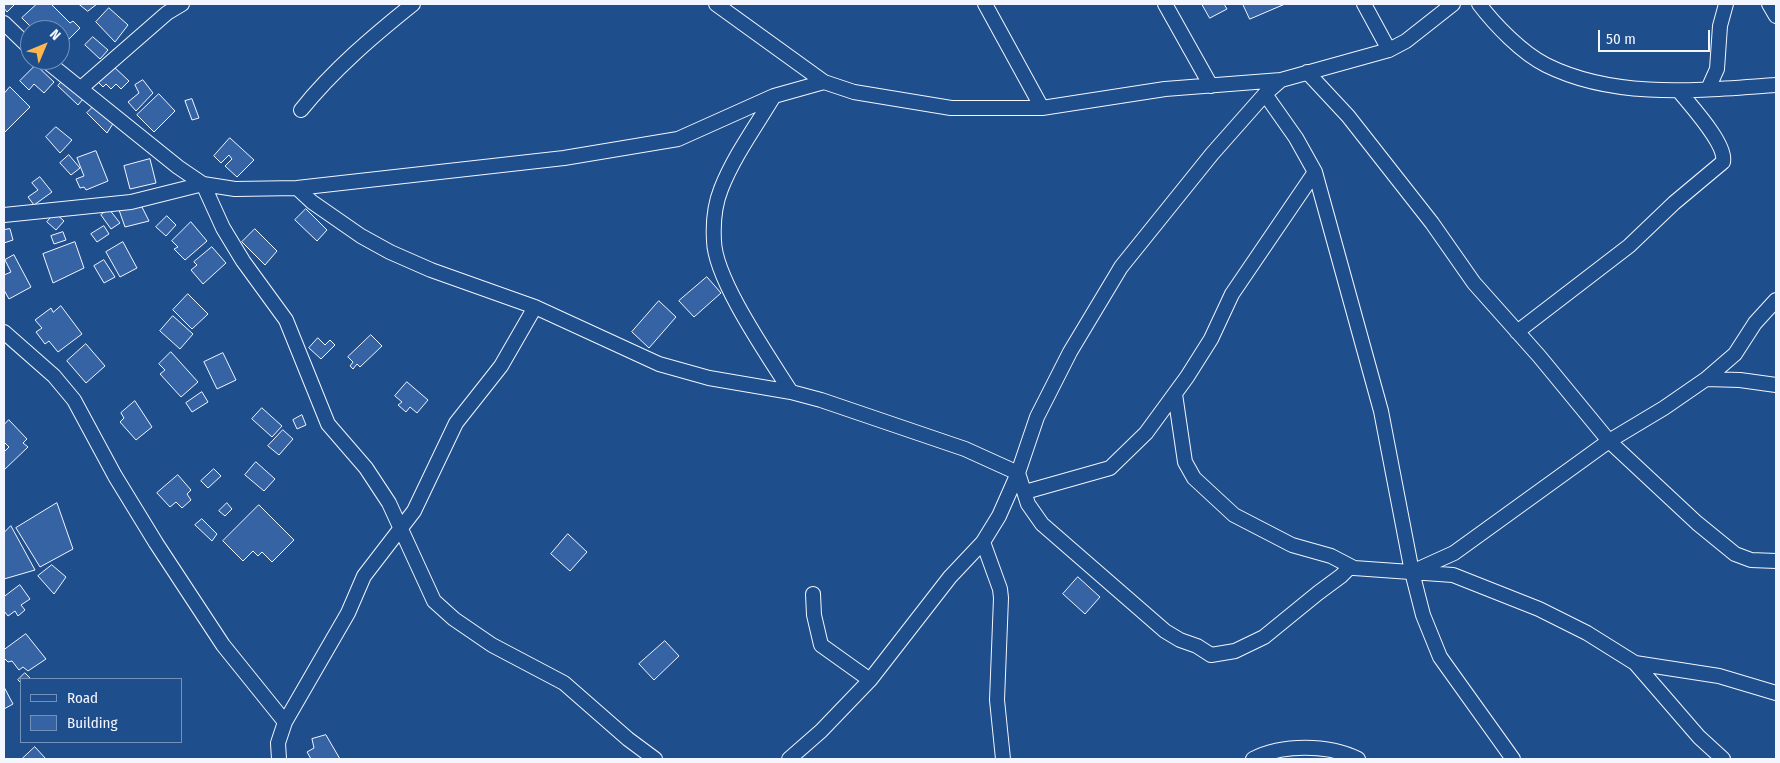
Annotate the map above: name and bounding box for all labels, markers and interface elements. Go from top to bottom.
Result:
north arrow [20,20,70,70]
scale bar [1600,20,1712,52]
text: N [46,26,64,44]
text: 50 m [1606,30,1636,48]
legend [20,678,182,743]
text: Road [67,689,98,707]
text: Building [67,714,118,732]

